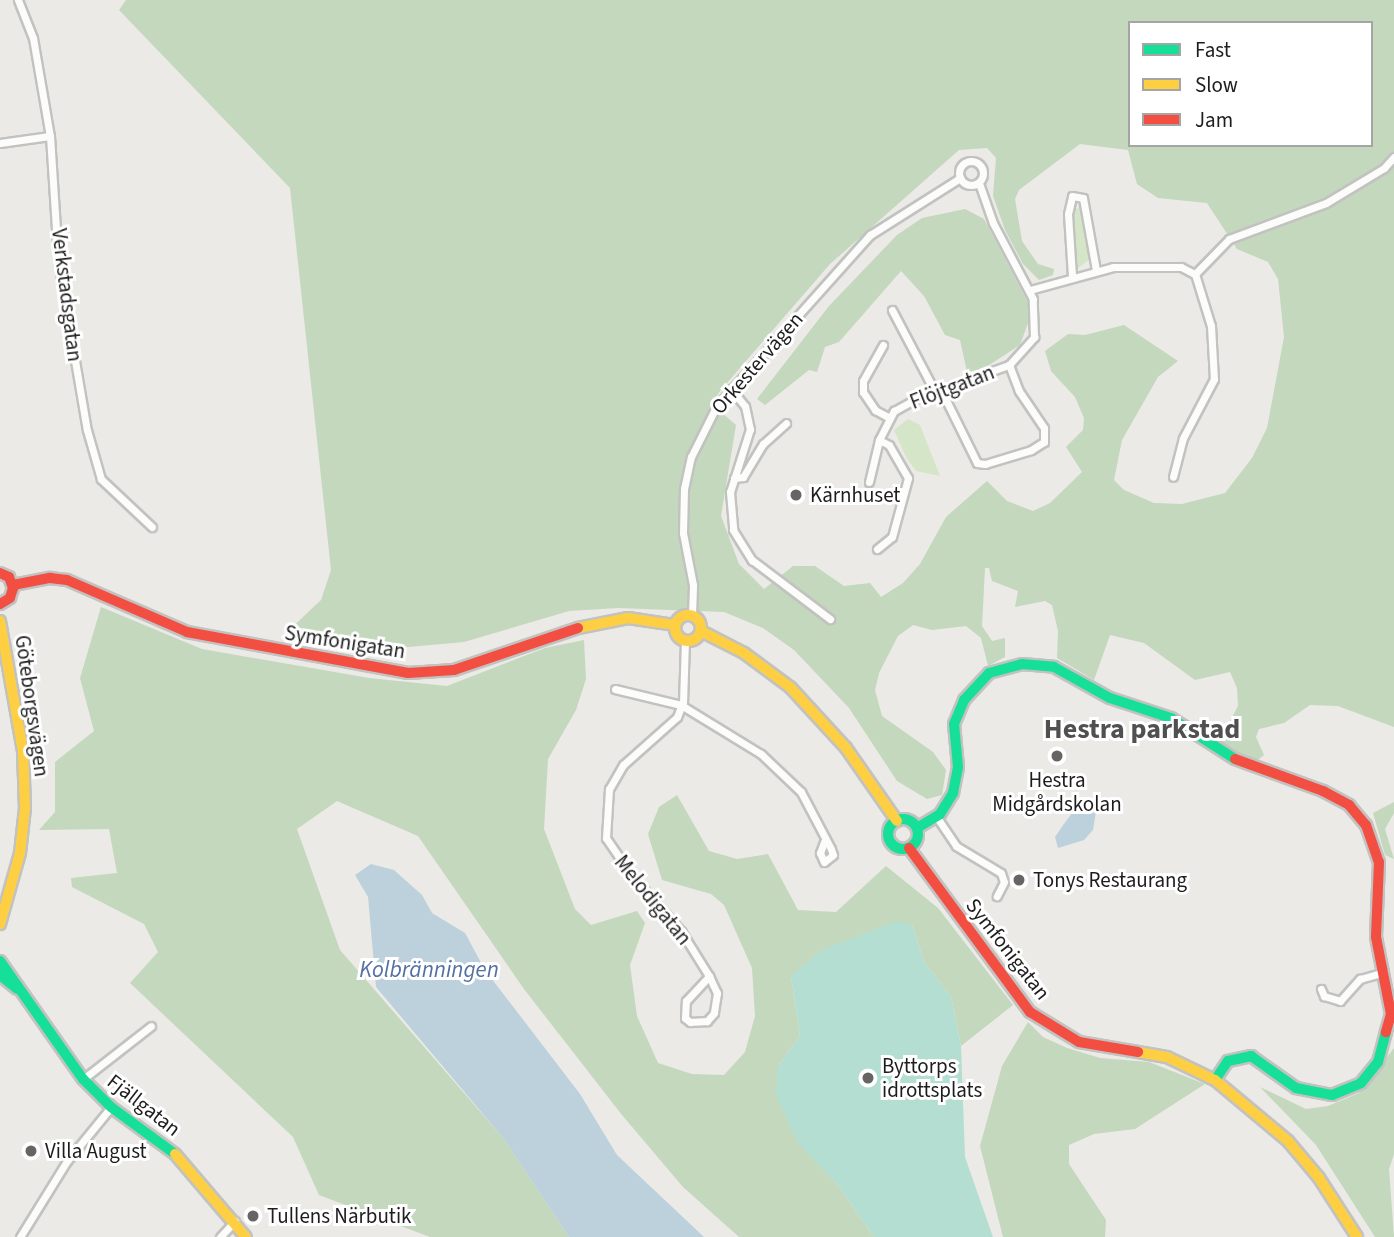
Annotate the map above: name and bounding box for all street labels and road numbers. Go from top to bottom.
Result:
street label: Verkstadsgatan [46,227,88,363]
street label: Orkestervägen [706,307,808,419]
street label: Flöjtgatan [906,359,998,415]
street label: Symfonigatan [283,620,407,664]
street label: Göteborgsvägen [10,634,54,778]
street label: Melodigatan [609,850,697,950]
street label: Symfonigatan [961,893,1055,1005]
street label: Fjällgatan [102,1069,186,1141]

